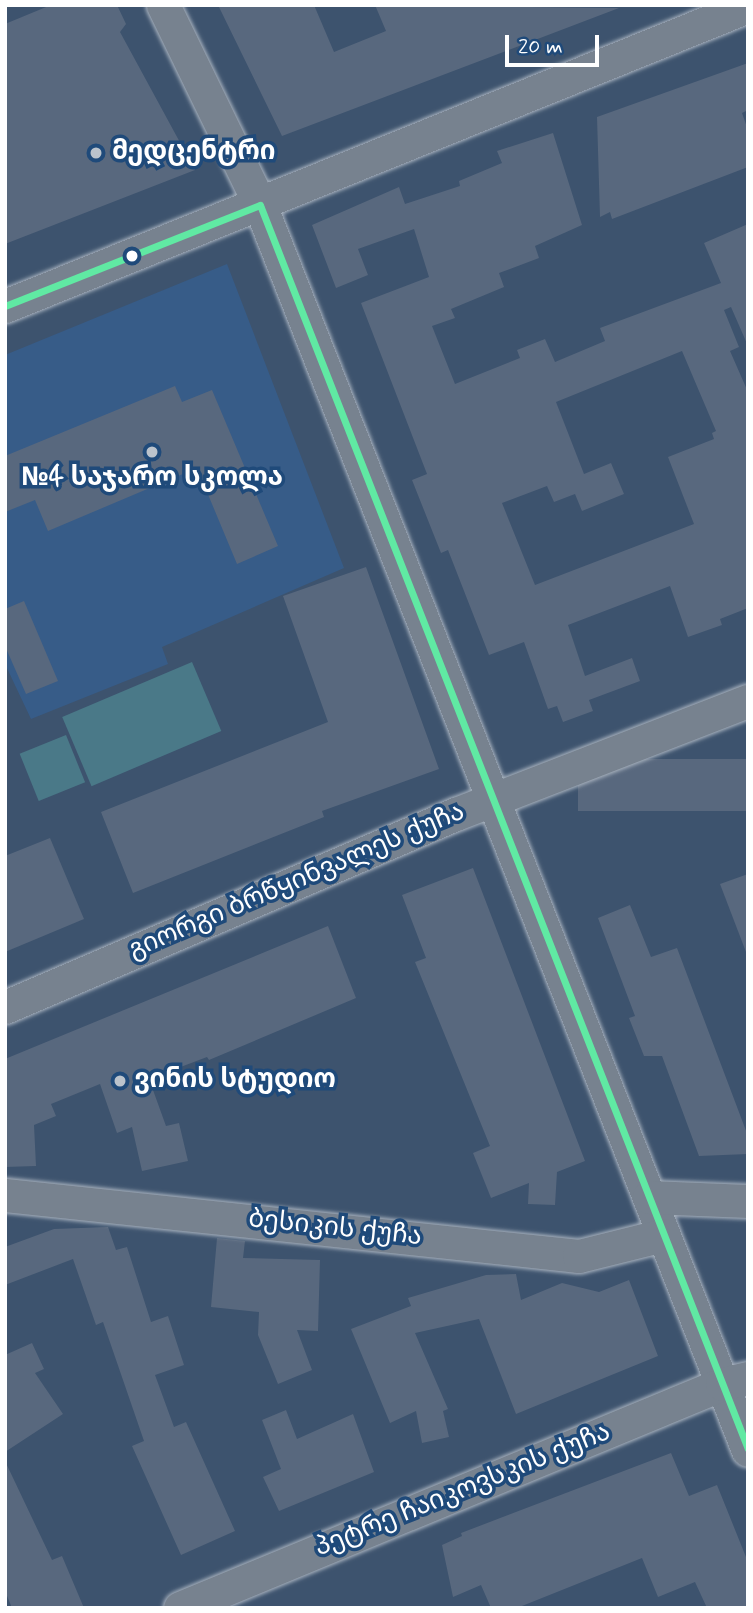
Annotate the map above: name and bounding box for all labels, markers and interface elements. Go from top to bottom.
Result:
scale bar [508,21,602,65]
text: 20 m [518,33,563,61]
place label: მედცენტრი [112,137,276,169]
marker: მედცენტრი [86,143,106,163]
unlabelled marker [125,249,139,263]
marker: №4 საჯარო სკოლა [144,444,160,460]
place label: №4 საჯარო სკოლა [22,463,282,495]
street label: გიორგი ბრწყინვალეს ქუჩა [124,797,470,967]
place label: ვინის სტუდიო [134,1065,336,1097]
marker: ვინის სტუდიო [112,1073,128,1089]
street label: ბესიკის ქუჩა [247,1204,423,1254]
street label: პეტრე ჩაიკოვსკის ქუჩა [311,1417,615,1565]

